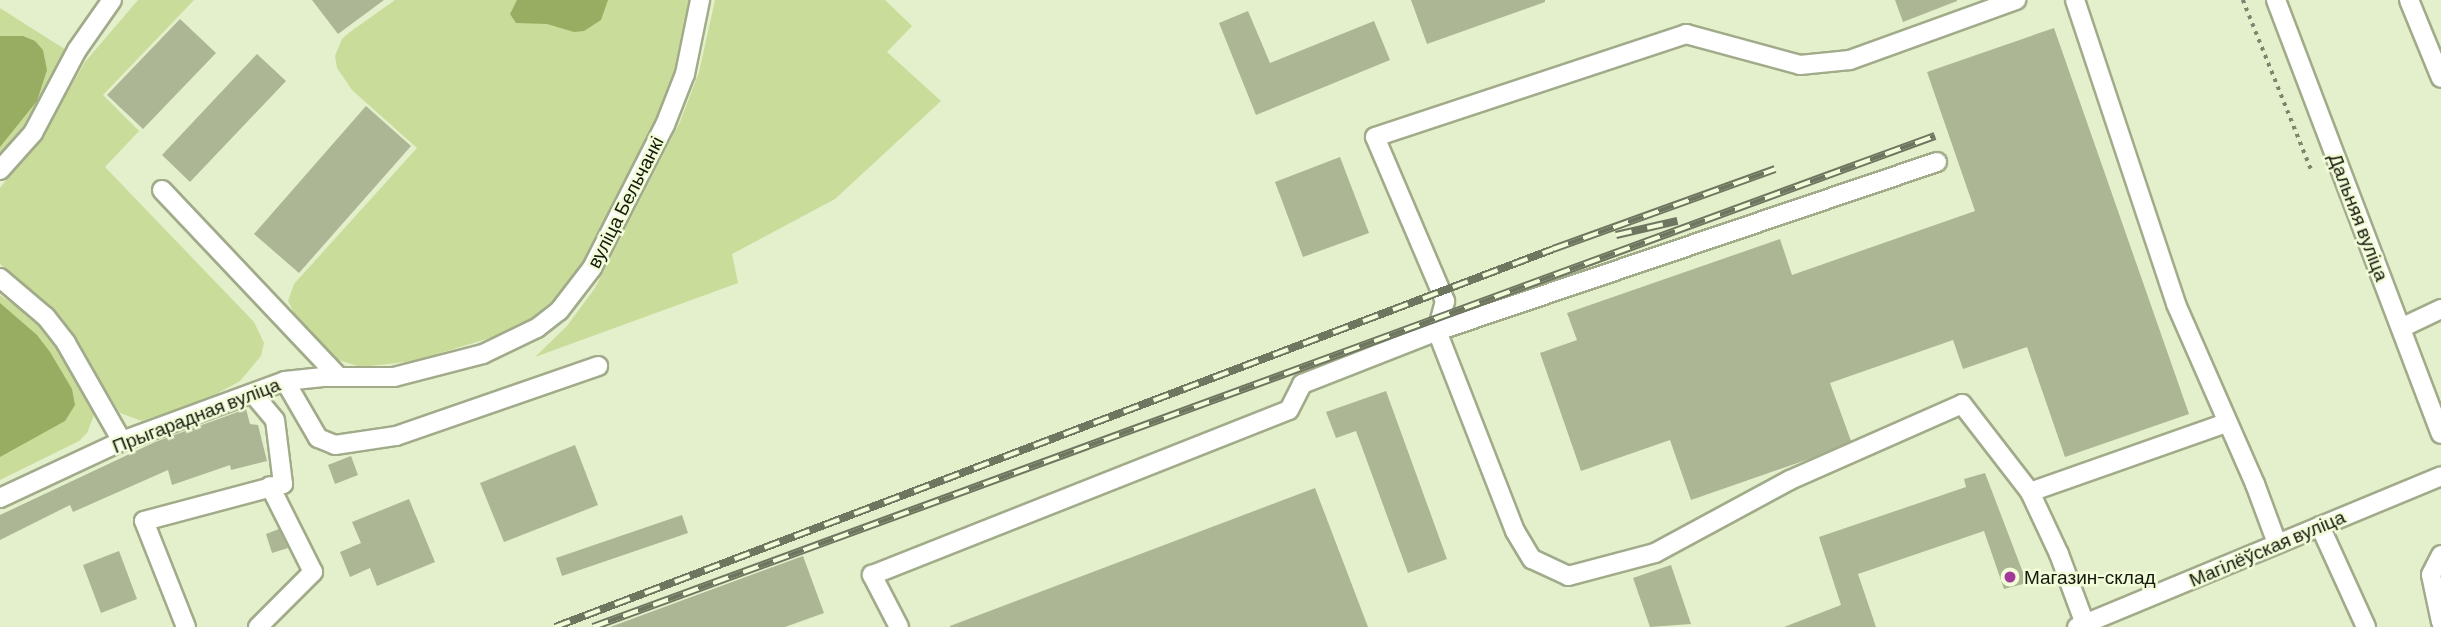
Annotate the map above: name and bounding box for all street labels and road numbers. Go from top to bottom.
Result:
street label: вуліца Бельчанкі [582,132,668,272]
street label: Дальняя вуліца [2324,150,2394,284]
street label: Прыгарадная вуліца [109,372,283,458]
street label: Магілёўская вуліца [2186,505,2348,591]

